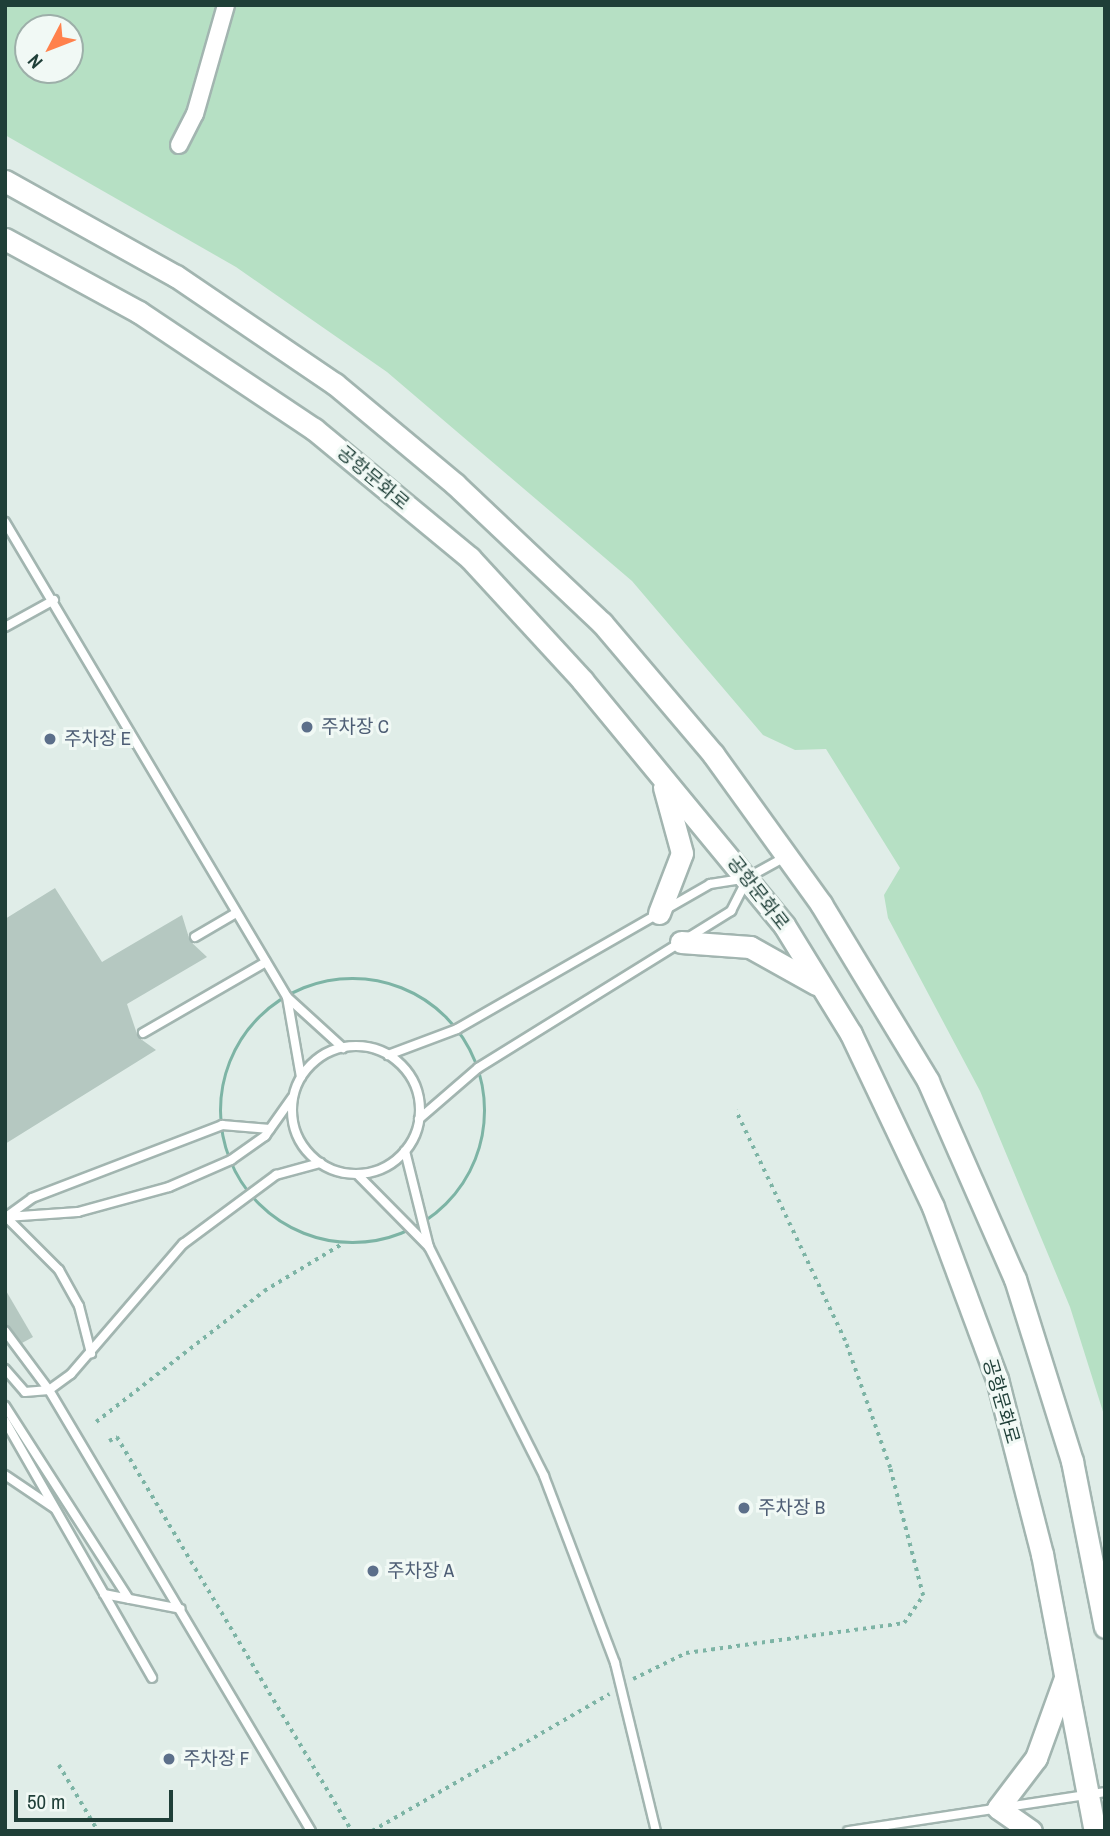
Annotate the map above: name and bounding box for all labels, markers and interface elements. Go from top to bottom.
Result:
north arrow [14,14,84,84]
text: N [21,49,48,75]
street label: 공항문화로 [332,441,414,515]
place label: 주차장 C [321,716,389,738]
marker: 주차장 C [299,719,315,735]
place label: 주차장 E [64,728,131,750]
marker: 주차장 E [42,731,58,747]
street label: 공항문화로 [722,852,794,934]
street label: 공항문화로 [978,1356,1024,1446]
place label: 주차장 B [758,1497,825,1519]
marker: 주차장 B [736,1500,752,1516]
place label: 주차장 A [387,1560,454,1582]
marker: 주차장 A [365,1563,381,1579]
place label: 주차장 F [183,1748,249,1770]
marker: 주차장 F [161,1751,177,1767]
scale bar [18,1776,177,1820]
text: 50 m [27,1787,65,1816]

